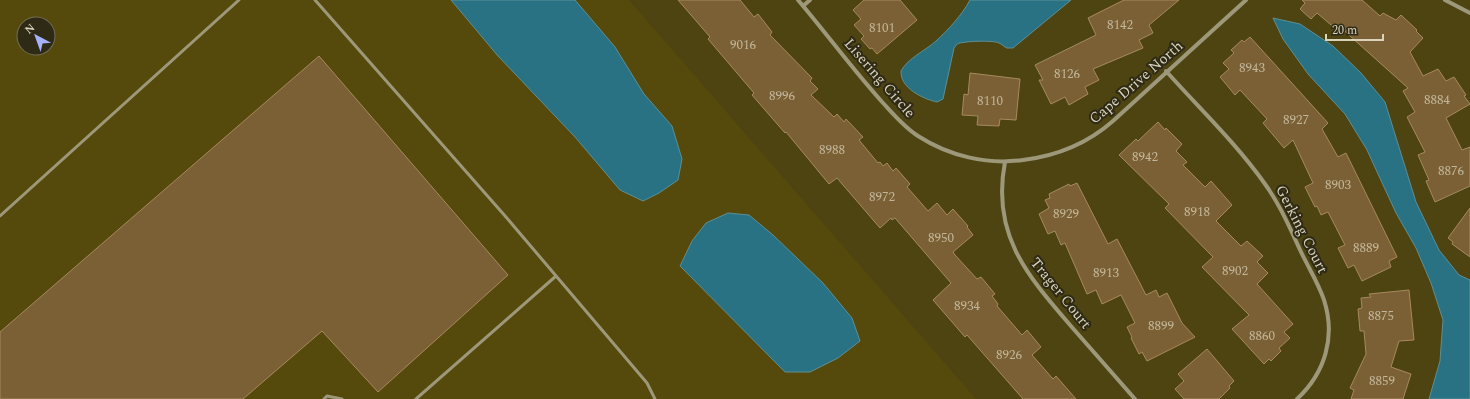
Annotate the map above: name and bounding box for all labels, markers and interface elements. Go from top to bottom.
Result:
house number: 8142 [1107,15,1133,35]
north arrow [16,16,56,56]
scale bar [1326,16,1383,42]
house number: 8101 [869,18,895,38]
text: N [21,19,39,38]
text: 20 m [1332,21,1357,40]
street label: Lisering Circle [838,33,921,123]
house number: 9016 [730,35,757,55]
street label: Cape Drive North [1084,35,1189,130]
house number: 8943 [1239,58,1266,78]
house number: 8126 [1054,64,1081,84]
house number: 8996 [769,86,796,106]
house number: 8884 [1424,90,1451,110]
house number: 8110 [977,91,1004,111]
house number: 8927 [1283,110,1309,130]
house number: 8988 [819,140,845,160]
house number: 8942 [1132,147,1158,167]
house number: 8876 [1438,161,1465,181]
house number: 8903 [1325,175,1352,195]
street label: Gerking Court [1269,181,1334,278]
house number: 8972 [869,187,895,207]
house number: 8918 [1184,202,1210,222]
house number: 8929 [1053,204,1080,224]
house number: 8950 [928,228,955,248]
house number: 8889 [1353,238,1380,258]
street label: Trager Court [1024,252,1097,334]
house number: 8902 [1222,261,1248,281]
house number: 8913 [1093,263,1120,283]
house number: 8934 [954,296,981,316]
house number: 8875 [1368,306,1394,326]
house number: 8899 [1148,316,1175,336]
house number: 8860 [1249,326,1276,346]
house number: 8926 [996,345,1023,365]
house number: 8859 [1369,371,1396,391]

